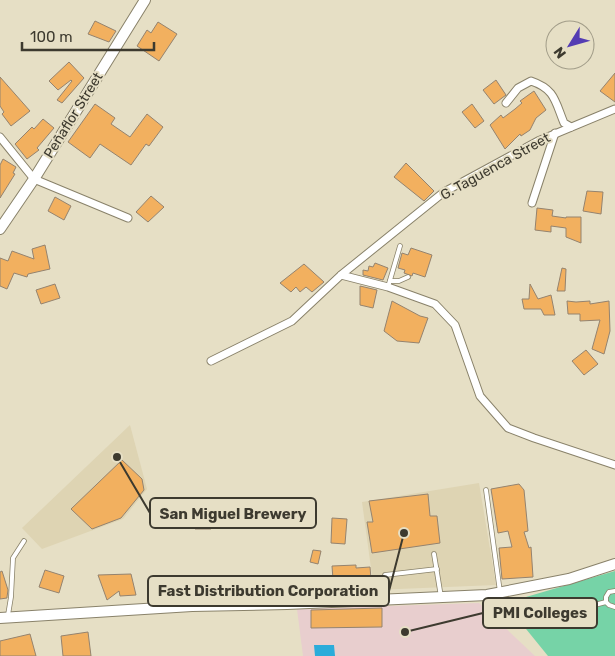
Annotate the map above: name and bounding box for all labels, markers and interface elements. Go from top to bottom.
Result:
scale bar [22,20,155,52]
north arrow [545,20,595,70]
text: 100 m [30,28,72,46]
text: N [550,43,570,62]
street label: Peñaflor Street [40,69,107,161]
street label: G. Taguenca Street [437,129,554,204]
callout: San Miguel Brewery [150,498,316,528]
text: San Miguel Brewery [160,505,306,523]
callout: Fast Distribution Corporation [148,576,389,606]
text: Fast Distribution Corporation [158,582,378,600]
callout: PMI Colleges [483,598,597,628]
text: PMI Colleges [493,604,587,622]

